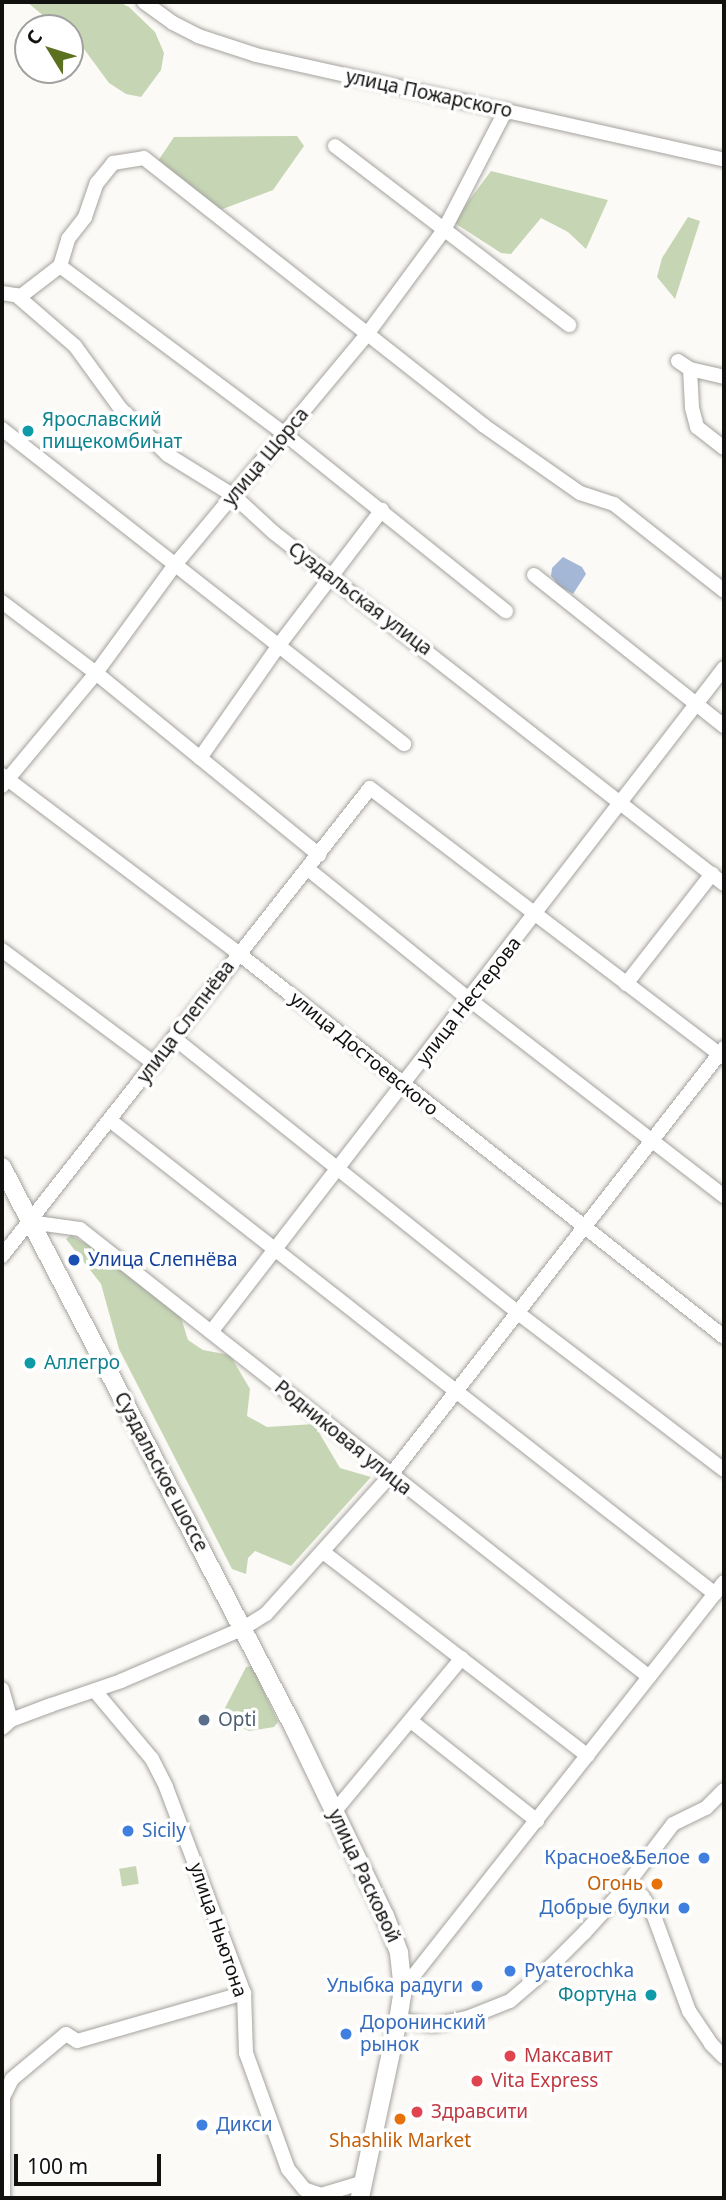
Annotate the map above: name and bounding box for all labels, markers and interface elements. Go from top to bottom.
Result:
north arrow [14,14,84,84]
text: С [20,24,48,50]
street label: улица Пожарского [344,65,514,123]
street label: улица Щорса [218,403,314,511]
place label: Ярославский пищекомбинат [42,409,182,453]
marker: Ярославский пищекомбинат [20,423,36,439]
street label: Суздальская улица [284,538,436,660]
street label: улица Нестерова [412,933,526,1069]
street label: улица Слепнёва [133,956,239,1088]
street label: улица Достоевского [285,987,443,1121]
place label: Улица Слепнёва [88,1249,238,1271]
marker: Улица Слепнёва [66,1252,82,1268]
place label: Аллегро [44,1352,120,1374]
marker: Аллегро [22,1355,38,1371]
street label: Родниковая улица [270,1376,416,1500]
street label: Суздальское шоссе [109,1388,213,1556]
place label: Opti [218,1709,256,1731]
marker: Opti [196,1712,212,1728]
street label: улица Расковой [323,1806,405,1946]
place label: Sicily [142,1820,186,1842]
marker: Sicily [120,1823,136,1839]
place label: Красное&Белое [544,1847,690,1869]
marker: Красное&Белое [696,1850,712,1866]
street label: улица Ньютона [184,1860,252,2000]
place label: Огонь [587,1873,643,1895]
marker: Огонь [649,1876,665,1892]
place label: Добрые булки [540,1897,670,1919]
marker: Добрые булки [676,1900,692,1916]
place label: Pyaterochka [524,1960,634,1982]
marker: Pyaterochka [502,1963,518,1979]
place label: Улыбка радуги [327,1975,463,1997]
marker: Улыбка радуги [469,1978,485,1994]
place label: Фортуна [558,1984,637,2006]
marker: Фортуна [643,1987,659,2003]
place label: Доронинский рынок [360,2012,486,2056]
marker: Доронинский рынок [338,2026,354,2042]
place label: Максавит [524,2045,613,2067]
marker: Максавит [502,2048,518,2064]
place label: Vita Express [491,2070,598,2092]
marker: Vita Express [469,2073,485,2089]
place label: Здравсити [431,2101,528,2123]
marker: Здравсити [409,2104,425,2120]
marker: Shashlik Market [392,2111,408,2127]
place label: Дикси [216,2114,273,2136]
marker: Дикси [194,2117,210,2133]
place label: Shashlik Market [329,2130,471,2152]
scale bar [18,2140,164,2184]
text: 100 m [27,2152,88,2180]

